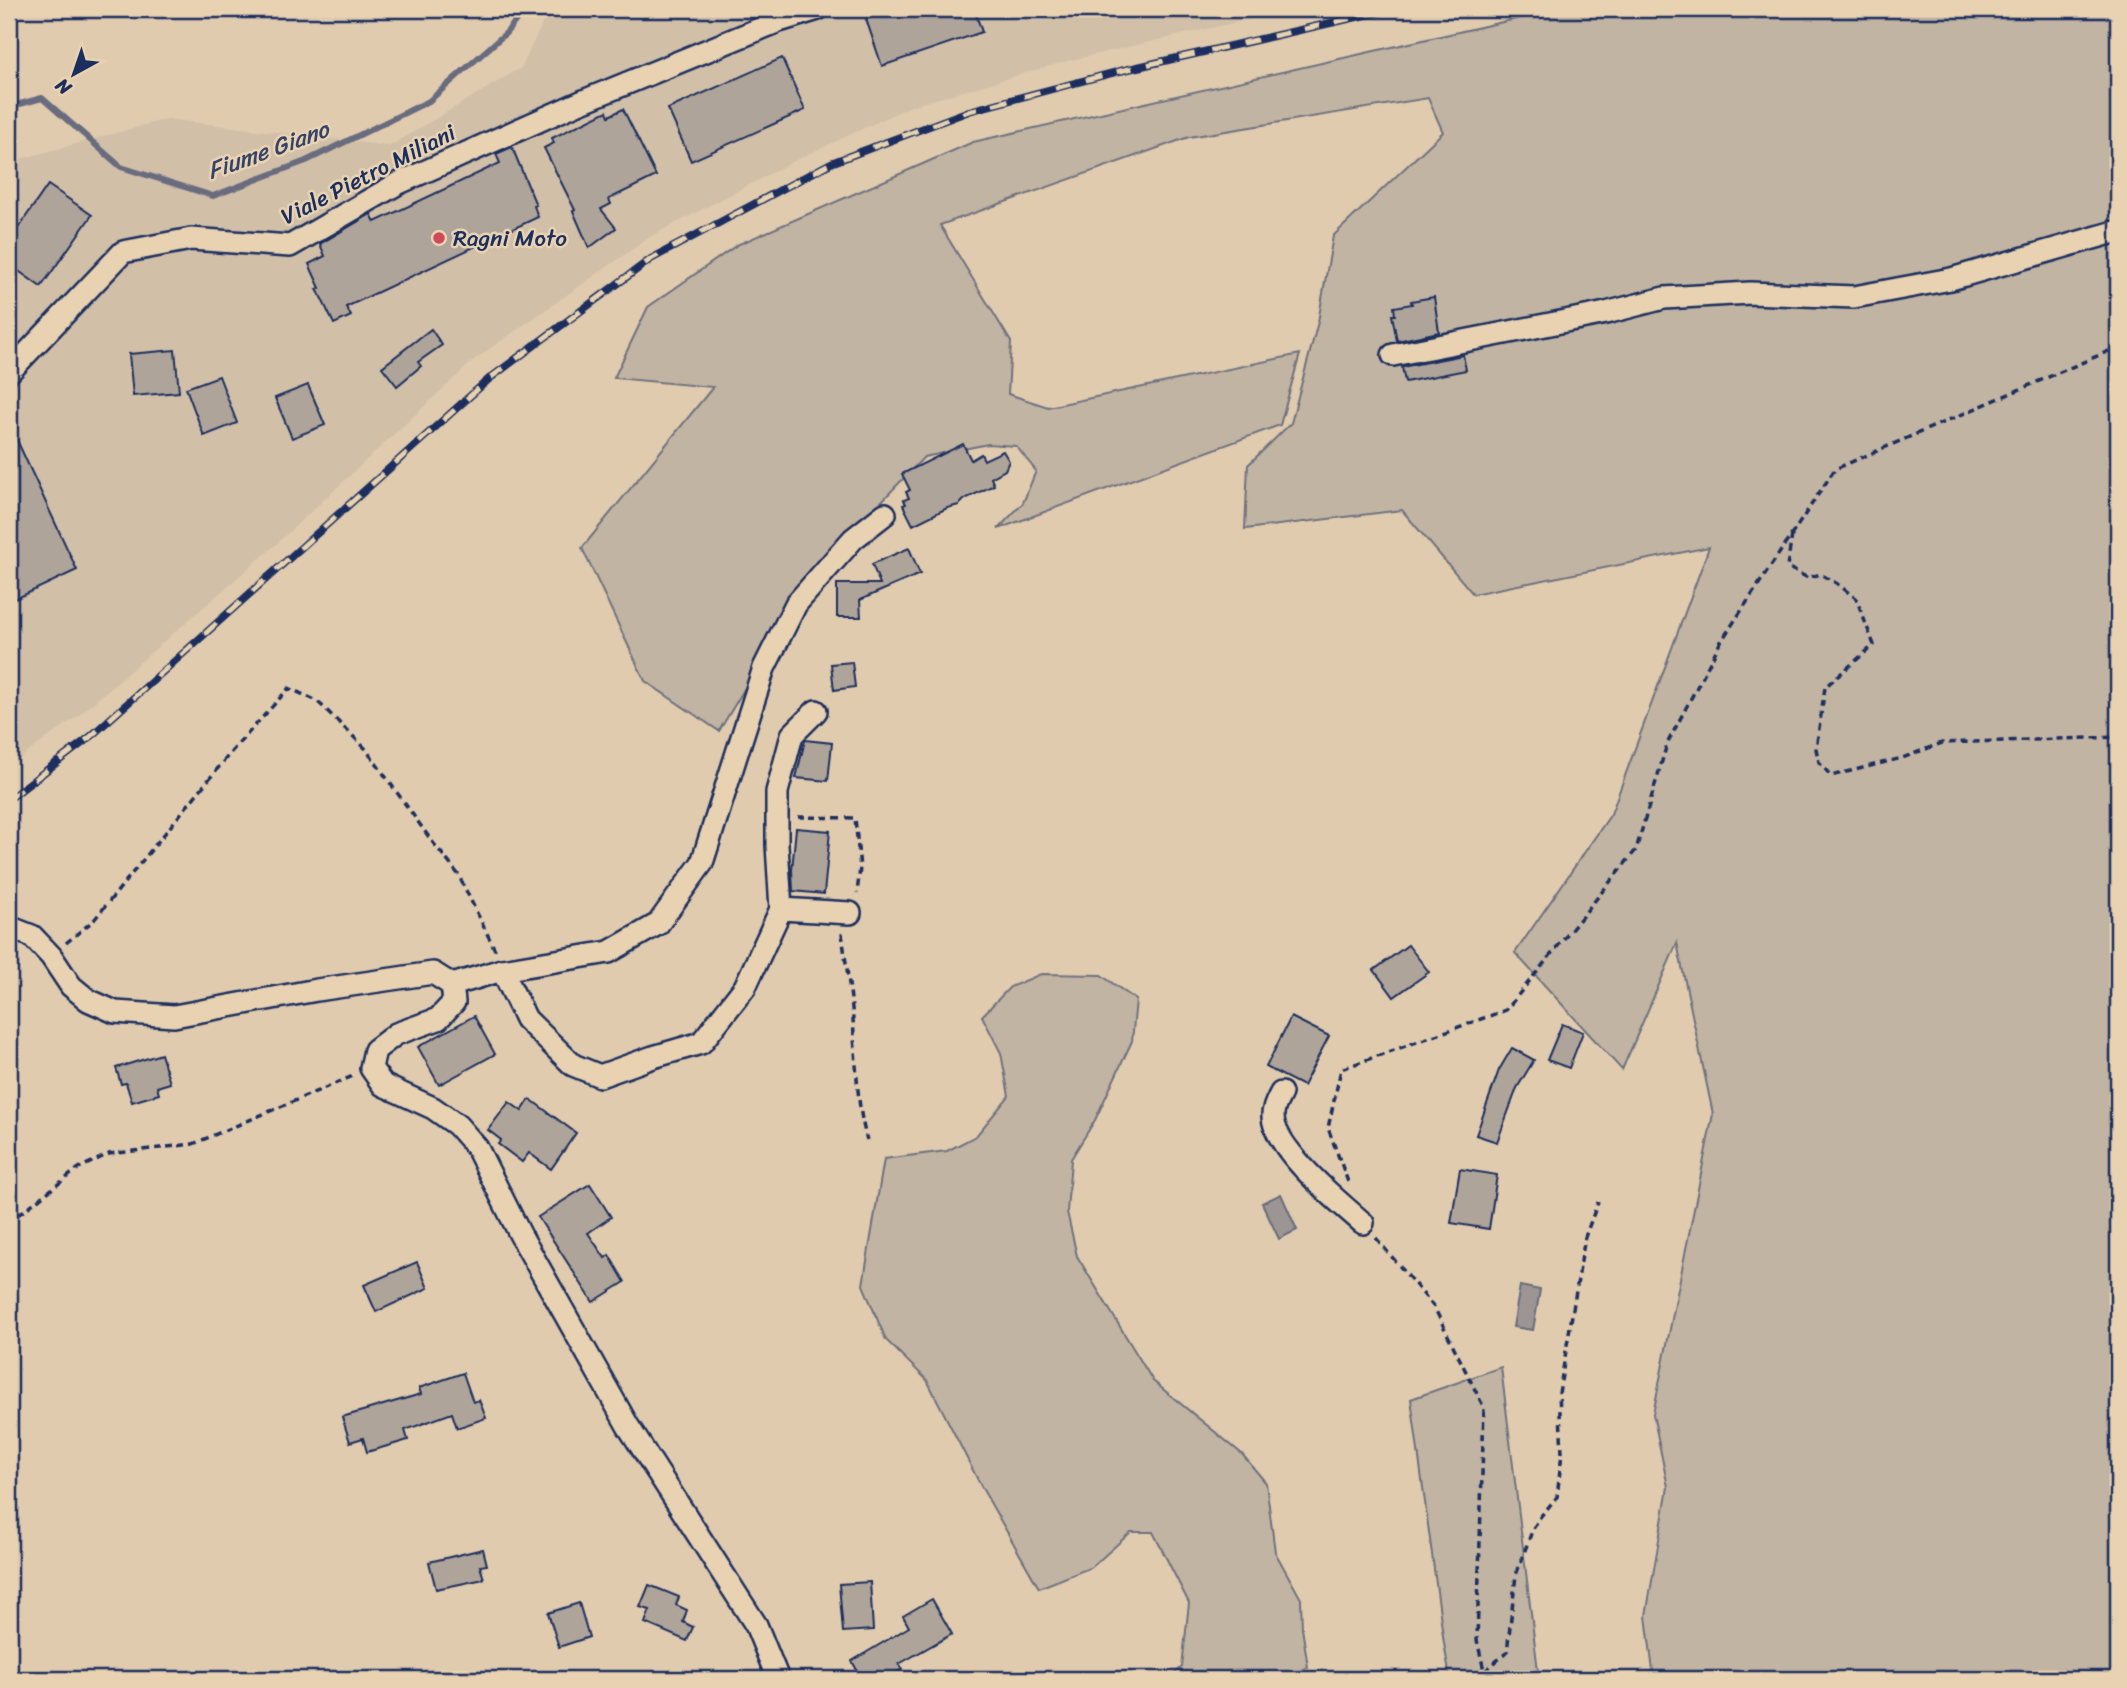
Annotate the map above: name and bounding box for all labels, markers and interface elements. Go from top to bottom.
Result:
north arrow [38,38,108,108]
text: N [47,69,80,104]
water label: Fiume Giano [201,108,337,191]
street label: Viale Pietro Miliani [273,112,464,236]
place label: Ragni Moto [453,218,567,259]
marker: Ragni Moto [431,230,447,246]

